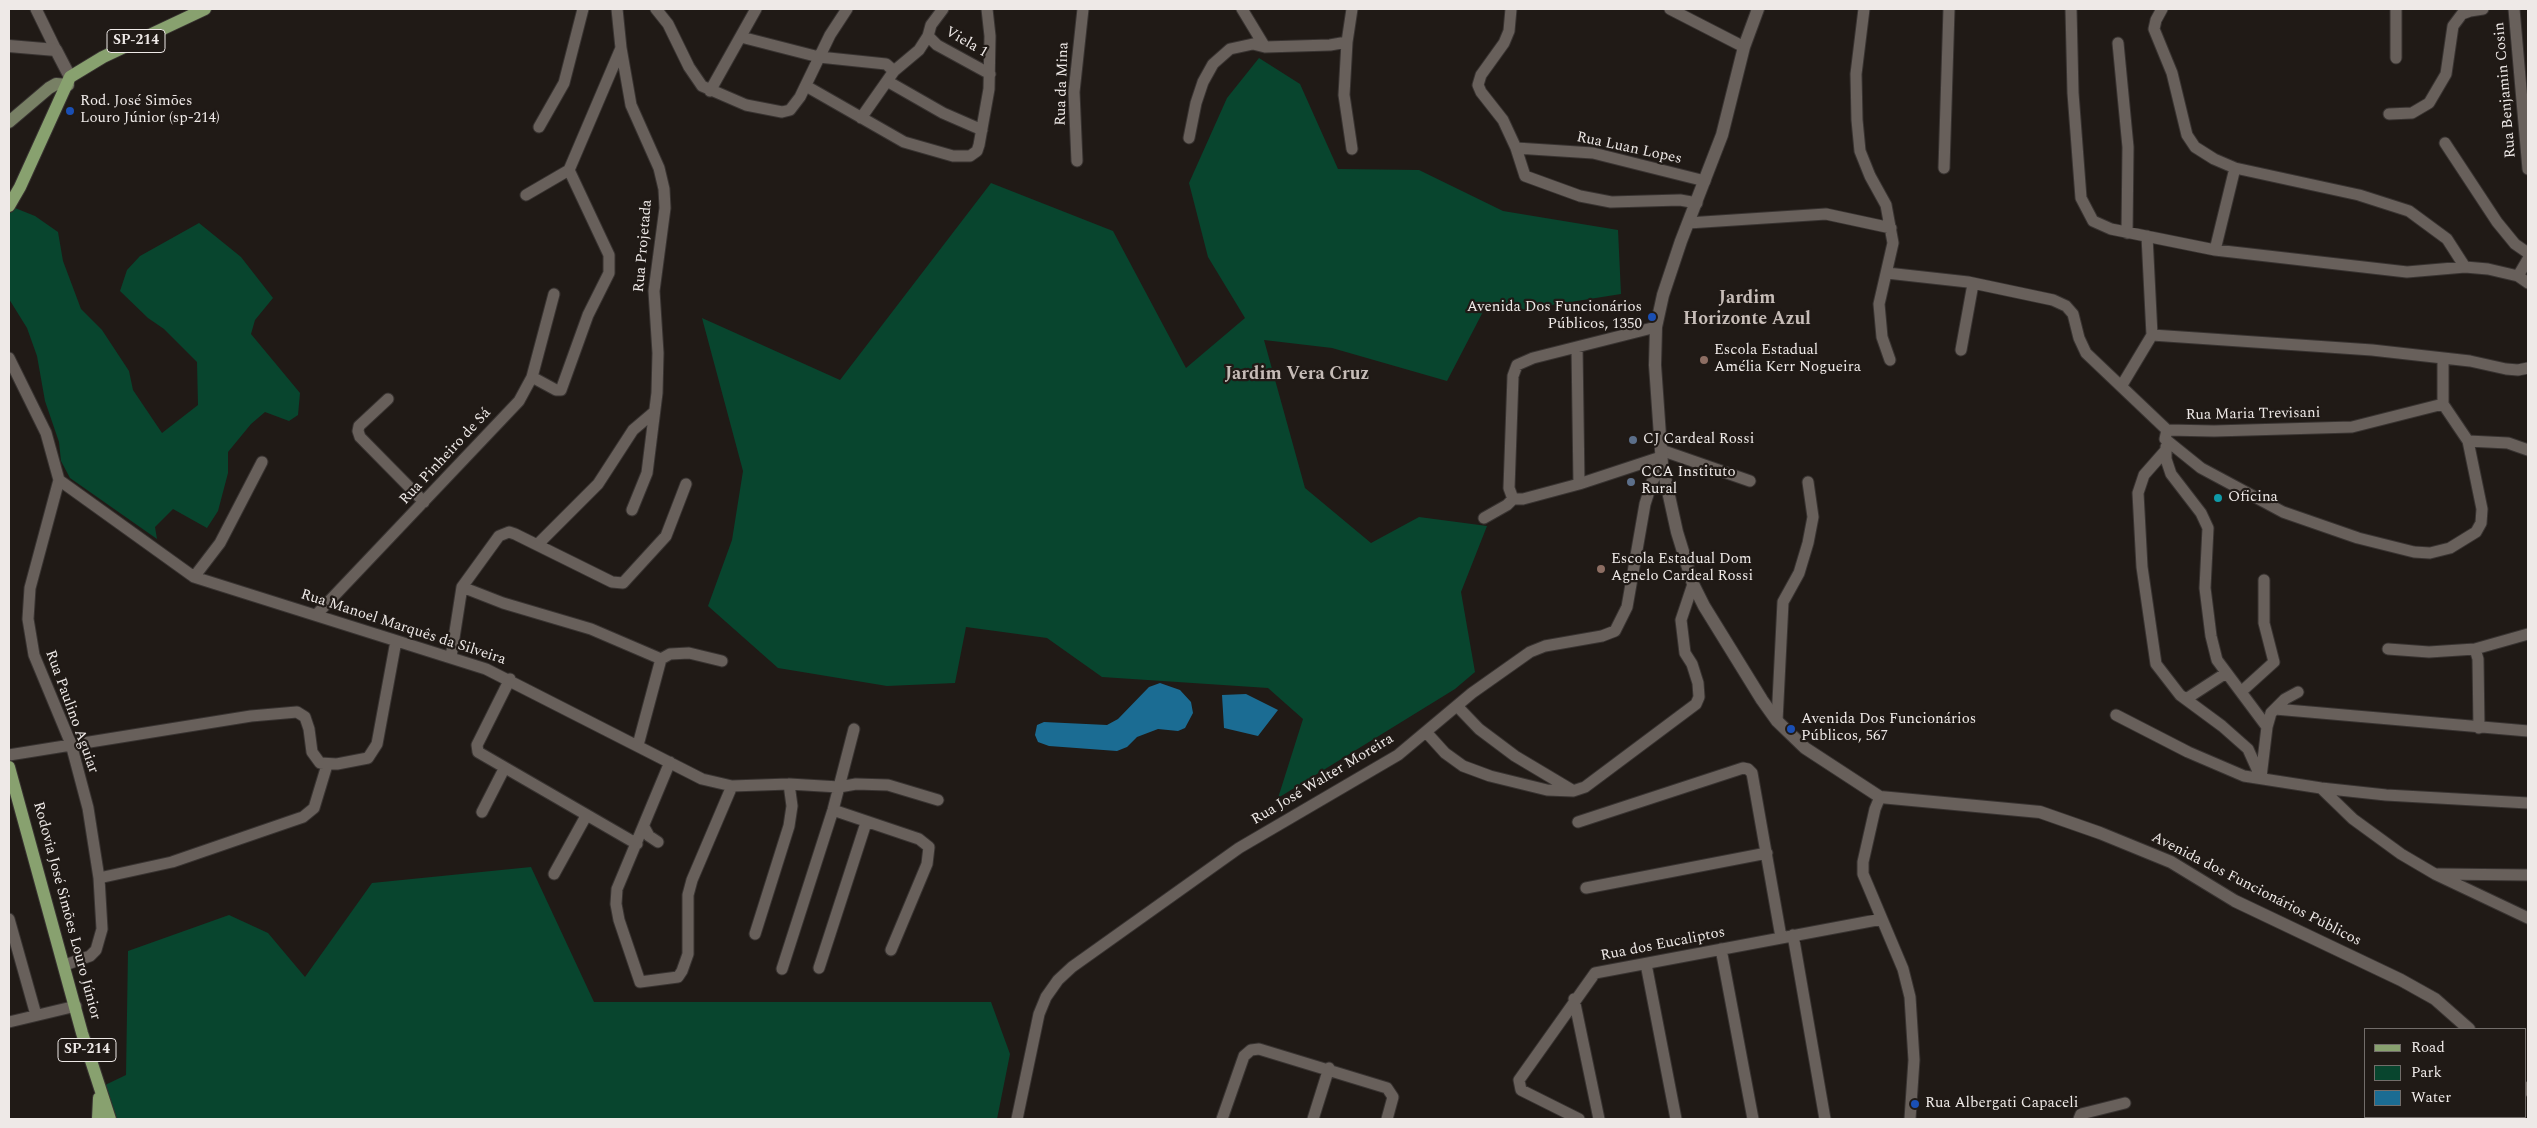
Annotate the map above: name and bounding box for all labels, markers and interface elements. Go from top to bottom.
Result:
street label: Rua Benjamin Cosin [2491,21,2521,159]
street label: Viela 1 [942,24,990,62]
road number: SP-214 [107,29,165,52]
street label: Rua da Mina [1053,42,1073,126]
place label: Rod. José Simões Louro Júnior (sp-214) [80,93,220,128]
marker: Rod. José Simões Louro Júnior (sp-214) [64,105,76,117]
street label: Rua Luan Lopes [1575,129,1683,169]
street label: Rua Projetada [631,199,657,293]
district label: Jardim Horizonte Azul [1683,288,1811,330]
place label: Avenida Dos Funcionários Públicos, 1350 [1467,299,1642,334]
marker: Avenida Dos Funcionários Públicos, 1350 [1646,311,1658,323]
place label: Escola Estadual Amélia Kerr Nogueira [1714,342,1861,377]
marker: Escola Estadual Amélia Kerr Nogueira [1698,354,1710,366]
district label: Jardim Vera Cruz [1225,364,1369,386]
street label: Rua Pinheiro de Sá [396,405,496,509]
street label: Rua Maria Trevisani [2185,405,2321,425]
place label: CJ Cardeal Rossi [1643,431,1754,449]
marker: CJ Cardeal Rossi [1627,434,1639,446]
place label: CCA Instituto Rural [1641,464,1736,499]
marker: CCA Instituto Rural [1625,476,1637,488]
place label: Oficina [2228,489,2278,507]
marker: Oficina [2212,492,2224,504]
place label: Escola Estadual Dom Agnelo Cardeal Rossi [1611,551,1753,586]
marker: Escola Estadual Dom Agnelo Cardeal Rossi [1595,563,1607,575]
street label: Rua Manoel Marquês da Silveira [298,586,508,670]
street label: Rua Paulino Aguiar [40,648,102,776]
place label: Avenida Dos Funcionários Públicos, 567 [1801,711,1976,746]
marker: Avenida Dos Funcionários Públicos, 567 [1785,723,1797,735]
street label: Rua José Walter Moreira [1249,730,1397,830]
street label: Rodovia José Simões Louro Júnior [28,800,104,1022]
street label: Avenida dos Funcionários Públicos [2148,829,2364,951]
street label: Rua dos Eucaliptos [1599,924,1727,966]
legend [2364,1028,2527,1118]
text: Road [2411,1036,2445,1059]
road number: SP-214 [58,1038,116,1062]
text: Park [2411,1061,2442,1084]
text: Water [2411,1086,2451,1109]
place label: Rua Albergati Capaceli [1925,1095,2078,1113]
marker: Rua Albergati Capaceli [1909,1098,1921,1110]

